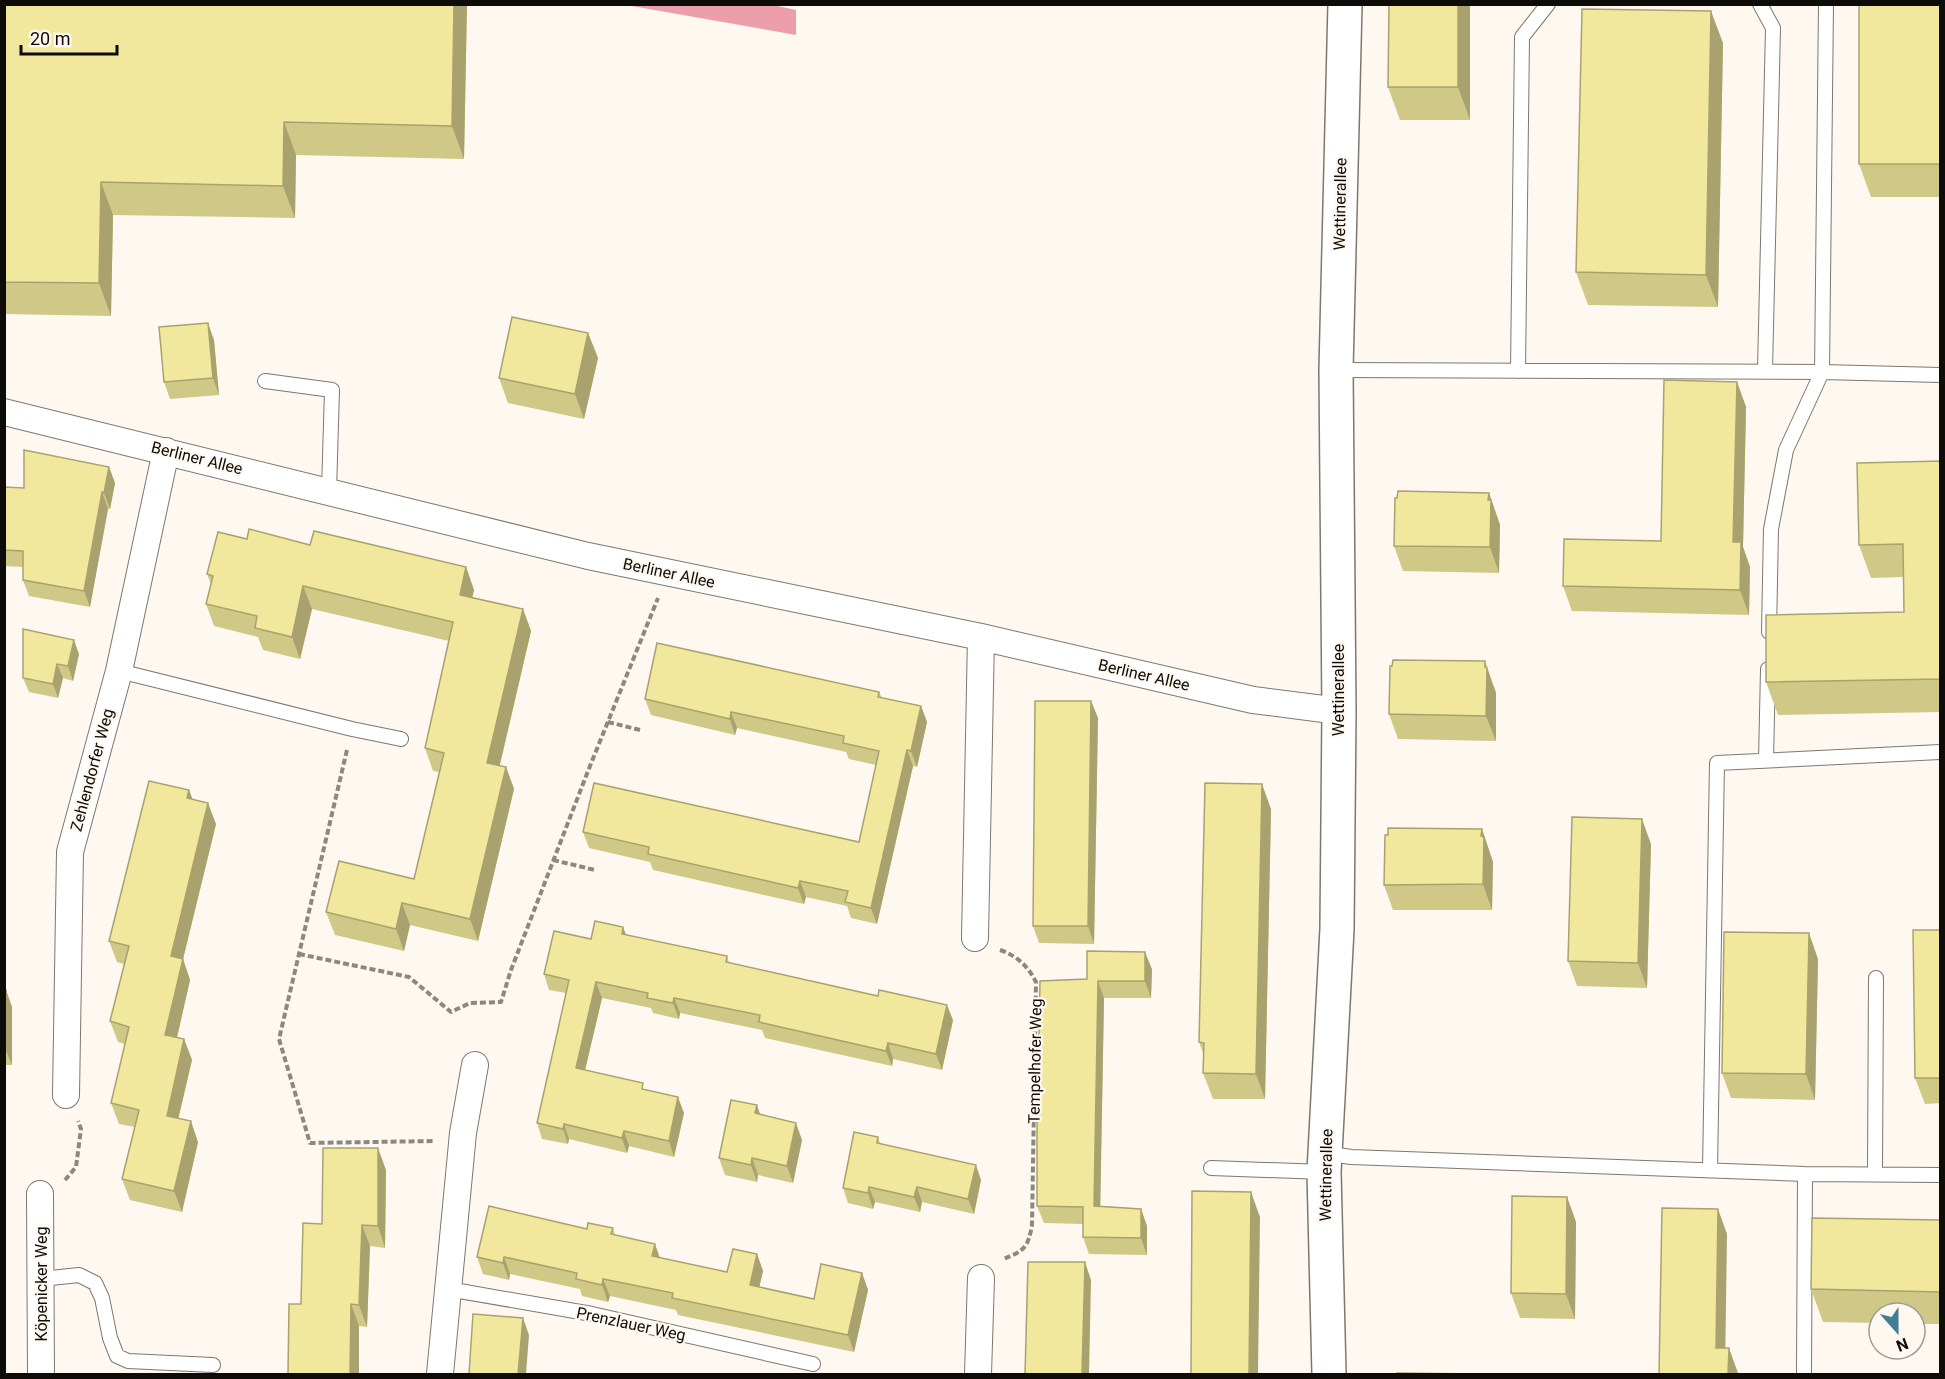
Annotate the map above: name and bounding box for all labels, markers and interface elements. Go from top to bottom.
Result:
scale bar [21,18,117,56]
text: 20 m [30,28,70,49]
street label: Wettinerallee [1330,157,1350,251]
street label: Berliner Allee [149,437,245,479]
street label: Berliner Allee [621,554,717,592]
street label: Wettinerallee [1329,644,1348,736]
street label: Berliner Allee [1096,655,1192,695]
street label: Zehlendorfer Weg [66,707,118,833]
street label: Tempelhofer Weg [1024,998,1046,1124]
street label: Wettinerallee [1316,1128,1336,1222]
street label: Köpenicker Weg [32,1227,51,1341]
north arrow [1867,1301,1927,1361]
street label: Prenzlauer Weg [575,1303,687,1345]
text: N [1894,1334,1911,1355]

